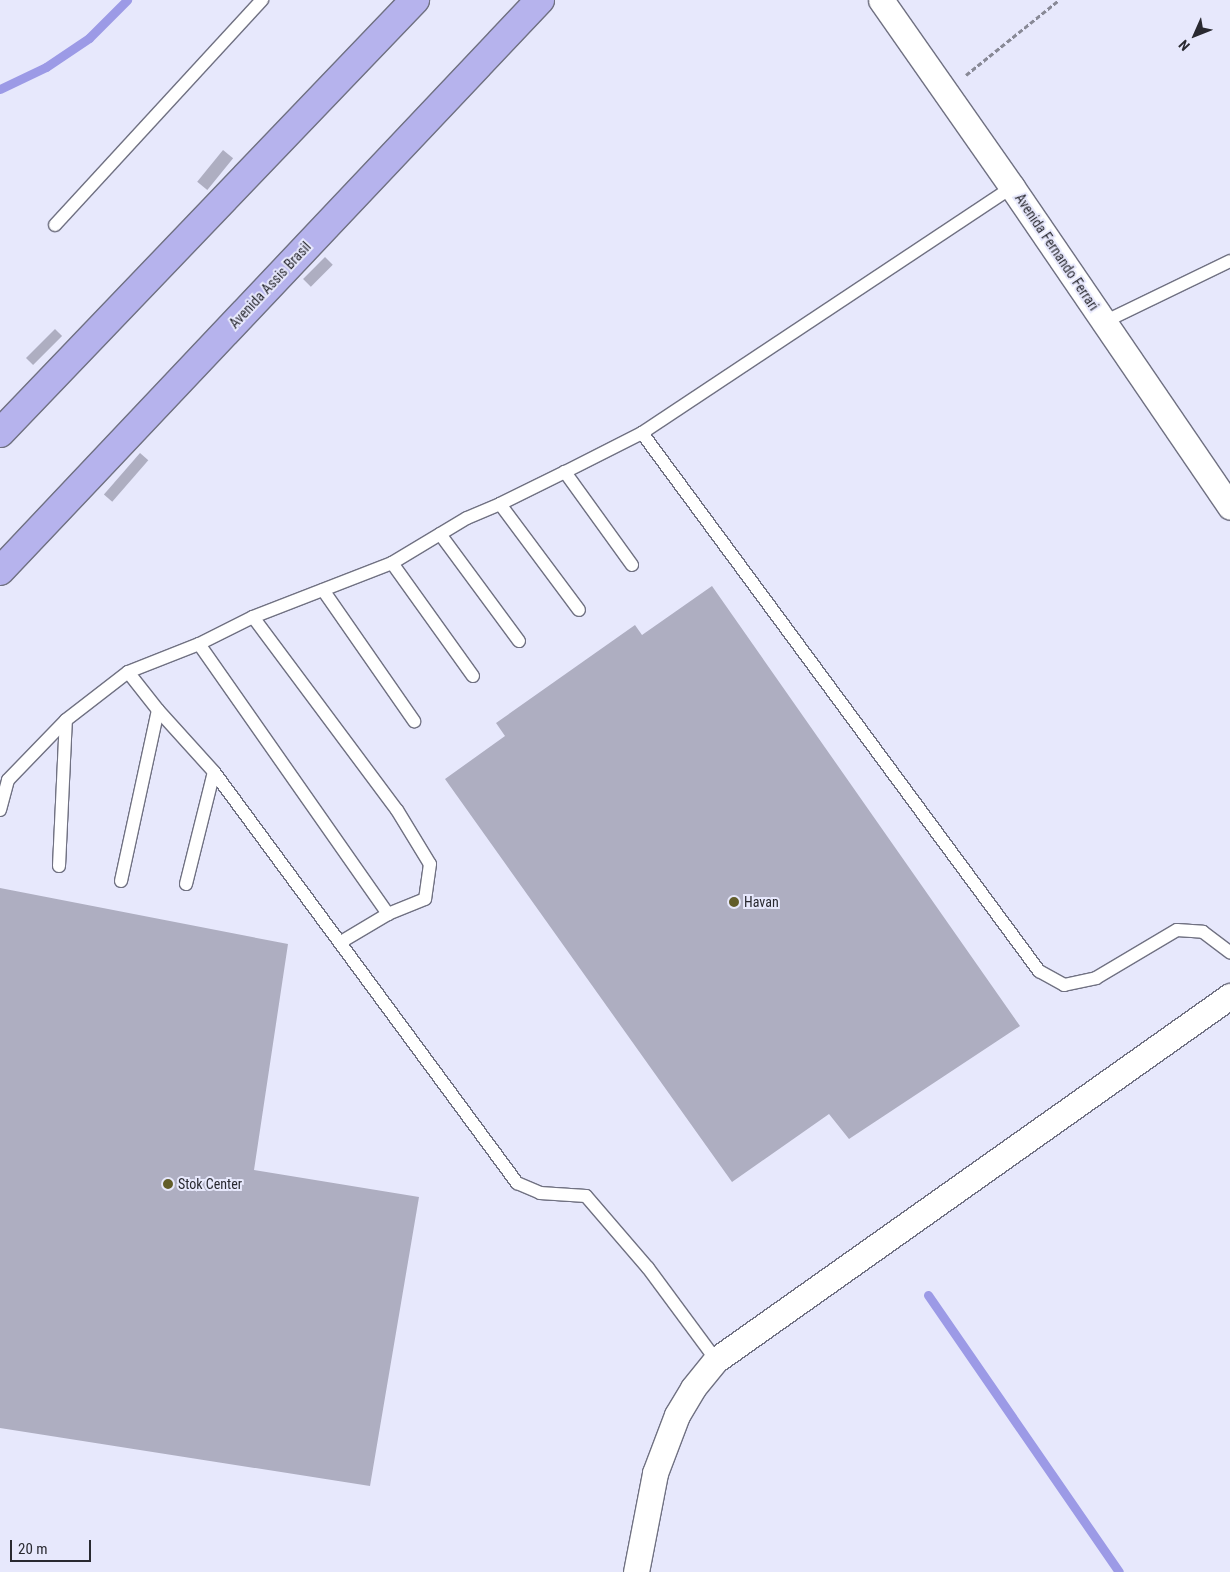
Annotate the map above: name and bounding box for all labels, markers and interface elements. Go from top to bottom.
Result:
north arrow [1170,10,1220,60]
text: N [1175,37,1193,54]
street label: Avenida Fernando Ferrari [1012,190,1102,314]
street label: Avenida Assis Brasil [226,238,314,332]
place label: Havan [744,894,779,910]
marker: Havan [728,896,740,908]
place label: Stok Center [178,1176,242,1192]
marker: Stok Center [162,1178,174,1190]
scale bar [12,1530,94,1562]
text: 20 m [18,1540,48,1558]

